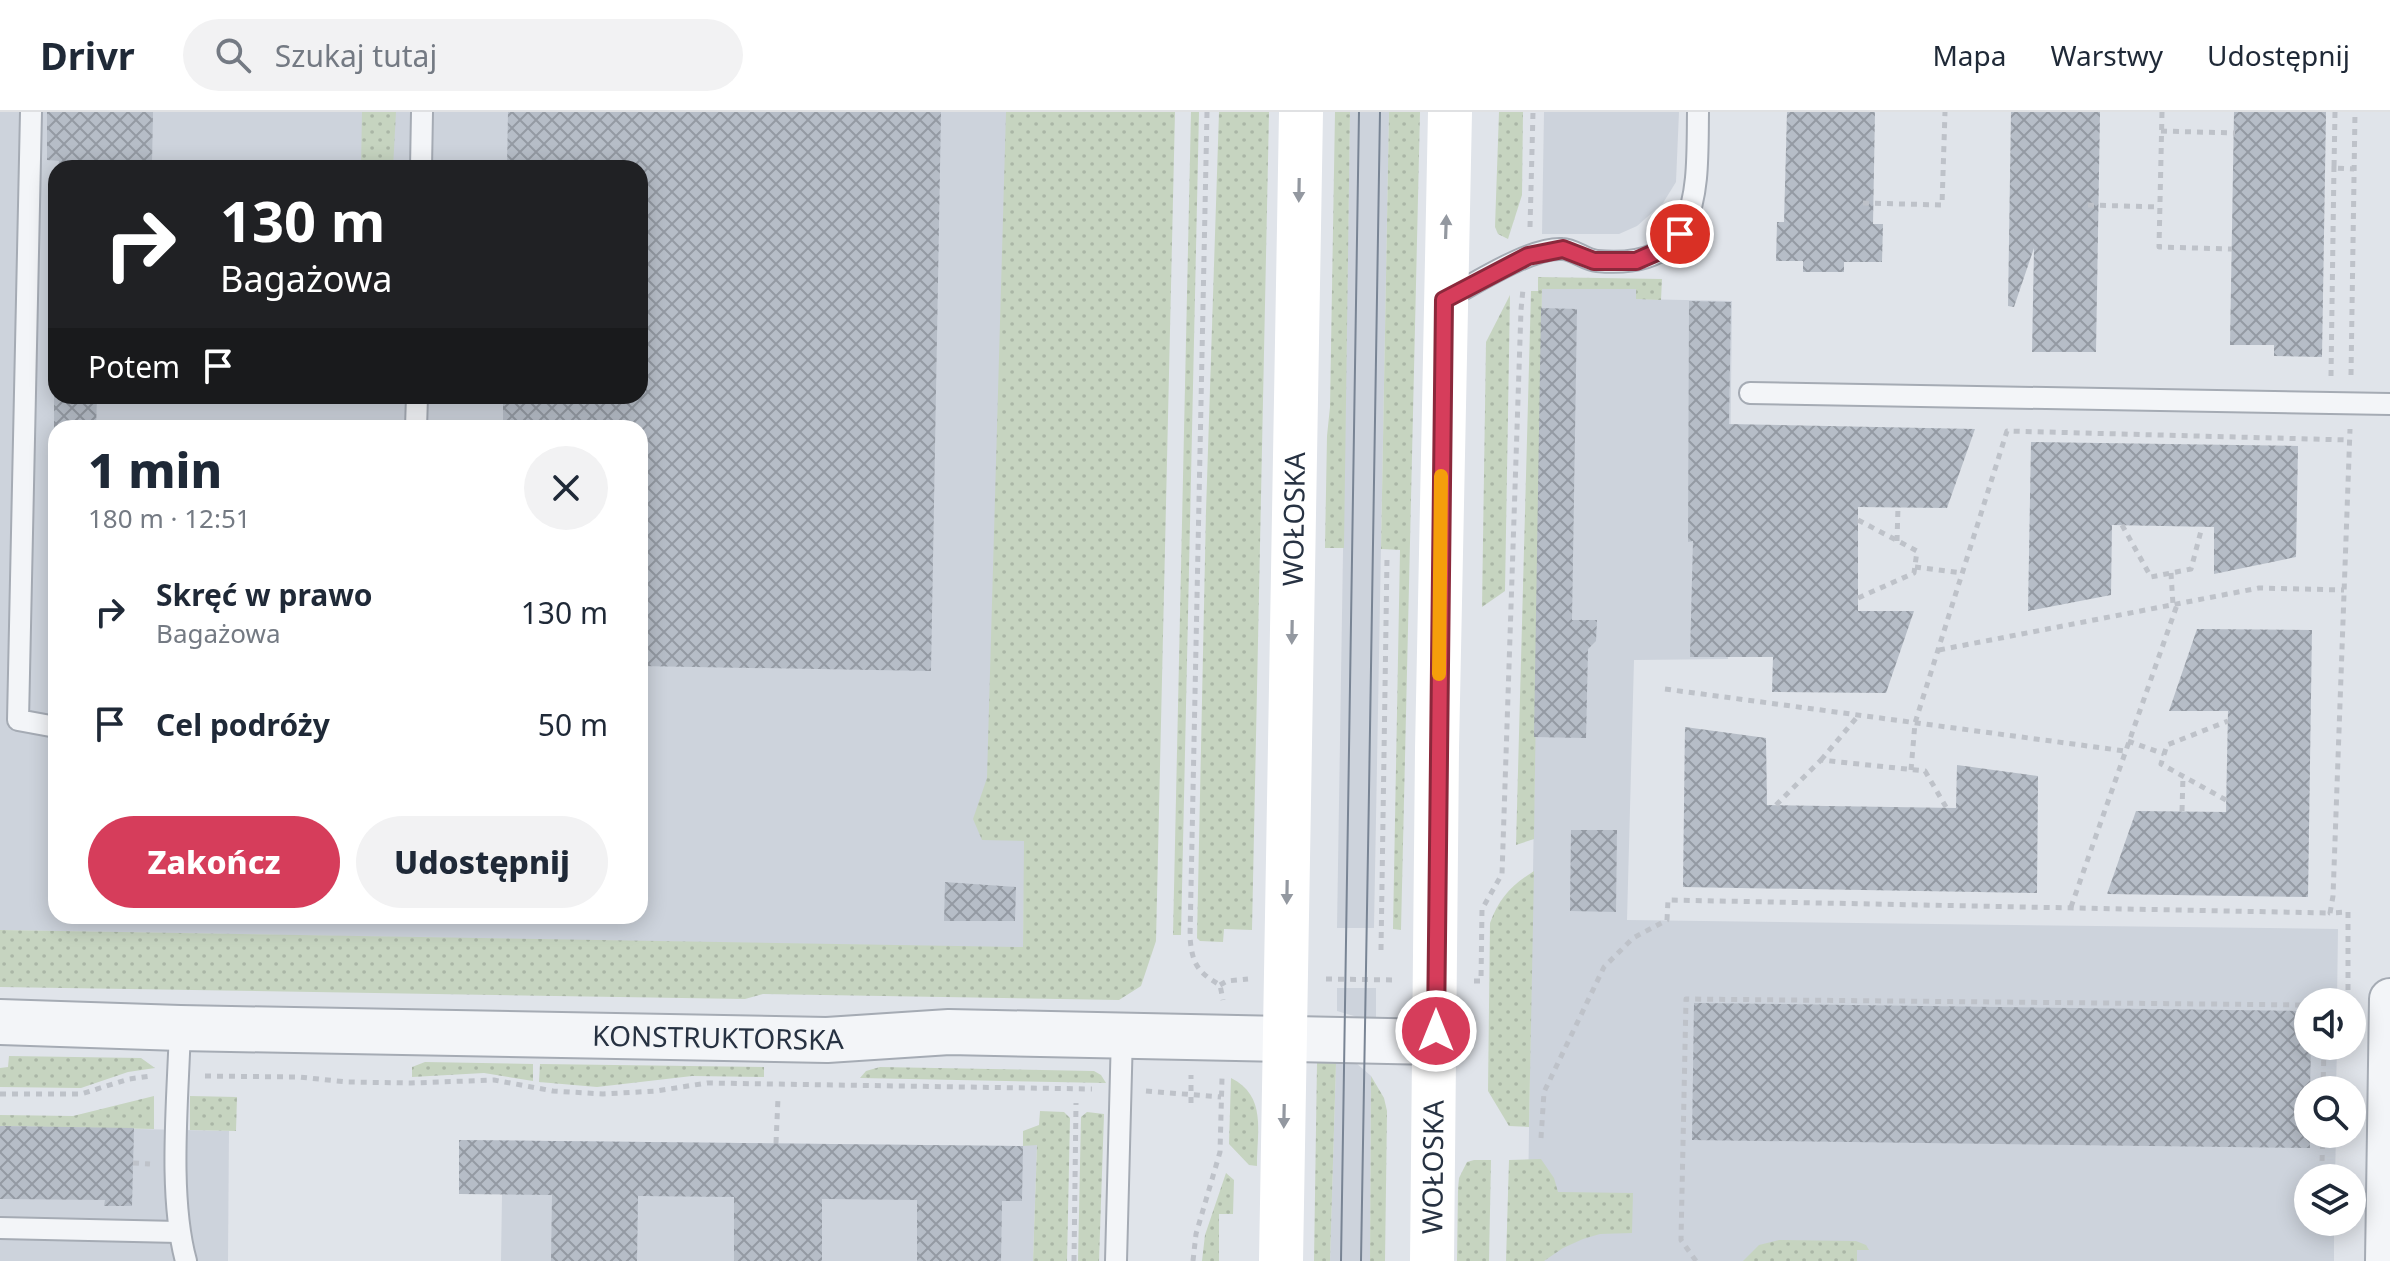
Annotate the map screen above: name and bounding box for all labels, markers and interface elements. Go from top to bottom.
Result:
search box [183,19,743,91]
text: Drivr [40,29,135,81]
icon: search [211,33,255,77]
text: Szukaj tutaj [275,35,437,76]
text: Mapa [1932,36,2007,74]
text: Warstwy [2051,36,2163,74]
text: Udostępnij [2207,36,2350,74]
one-way arrow [1293,178,1306,203]
text: 130 m [220,182,385,258]
icon: right [88,192,192,296]
pin [1646,200,1714,268]
icon: arrive [1658,212,1702,256]
one-way arrow [1440,214,1453,239]
text: Bagażowa [220,254,392,303]
icon: arrive [196,344,240,388]
text: Potem [88,346,180,387]
text: 1 min [88,437,222,502]
button: close [524,446,608,530]
street label: WOŁOSKA [1273,452,1313,587]
text: 180 m · 12:51 [88,500,251,536]
text: Skręć w prawo [156,574,373,615]
icon: right [88,590,132,634]
text: 130 m [521,592,608,633]
text: Bagażowa [156,615,281,651]
one-way arrow [1286,620,1298,645]
icon: arrive [88,702,132,746]
text: Cel podróży [156,704,330,745]
text: 50 m [538,704,608,745]
button: Zakończ [88,816,340,908]
button: Udostępnij [356,816,608,908]
one-way arrow [1281,880,1293,905]
map controls [2294,988,2366,1236]
button: sound [2294,988,2366,1060]
position arrow [1394,989,1478,1073]
street label: KONSTRUKTORSKA [592,1016,845,1058]
button: search [2294,1076,2366,1148]
street label: WOŁOSKA [1412,1100,1452,1234]
one-way arrow [1277,1104,1290,1129]
button: layers [2294,1164,2366,1236]

